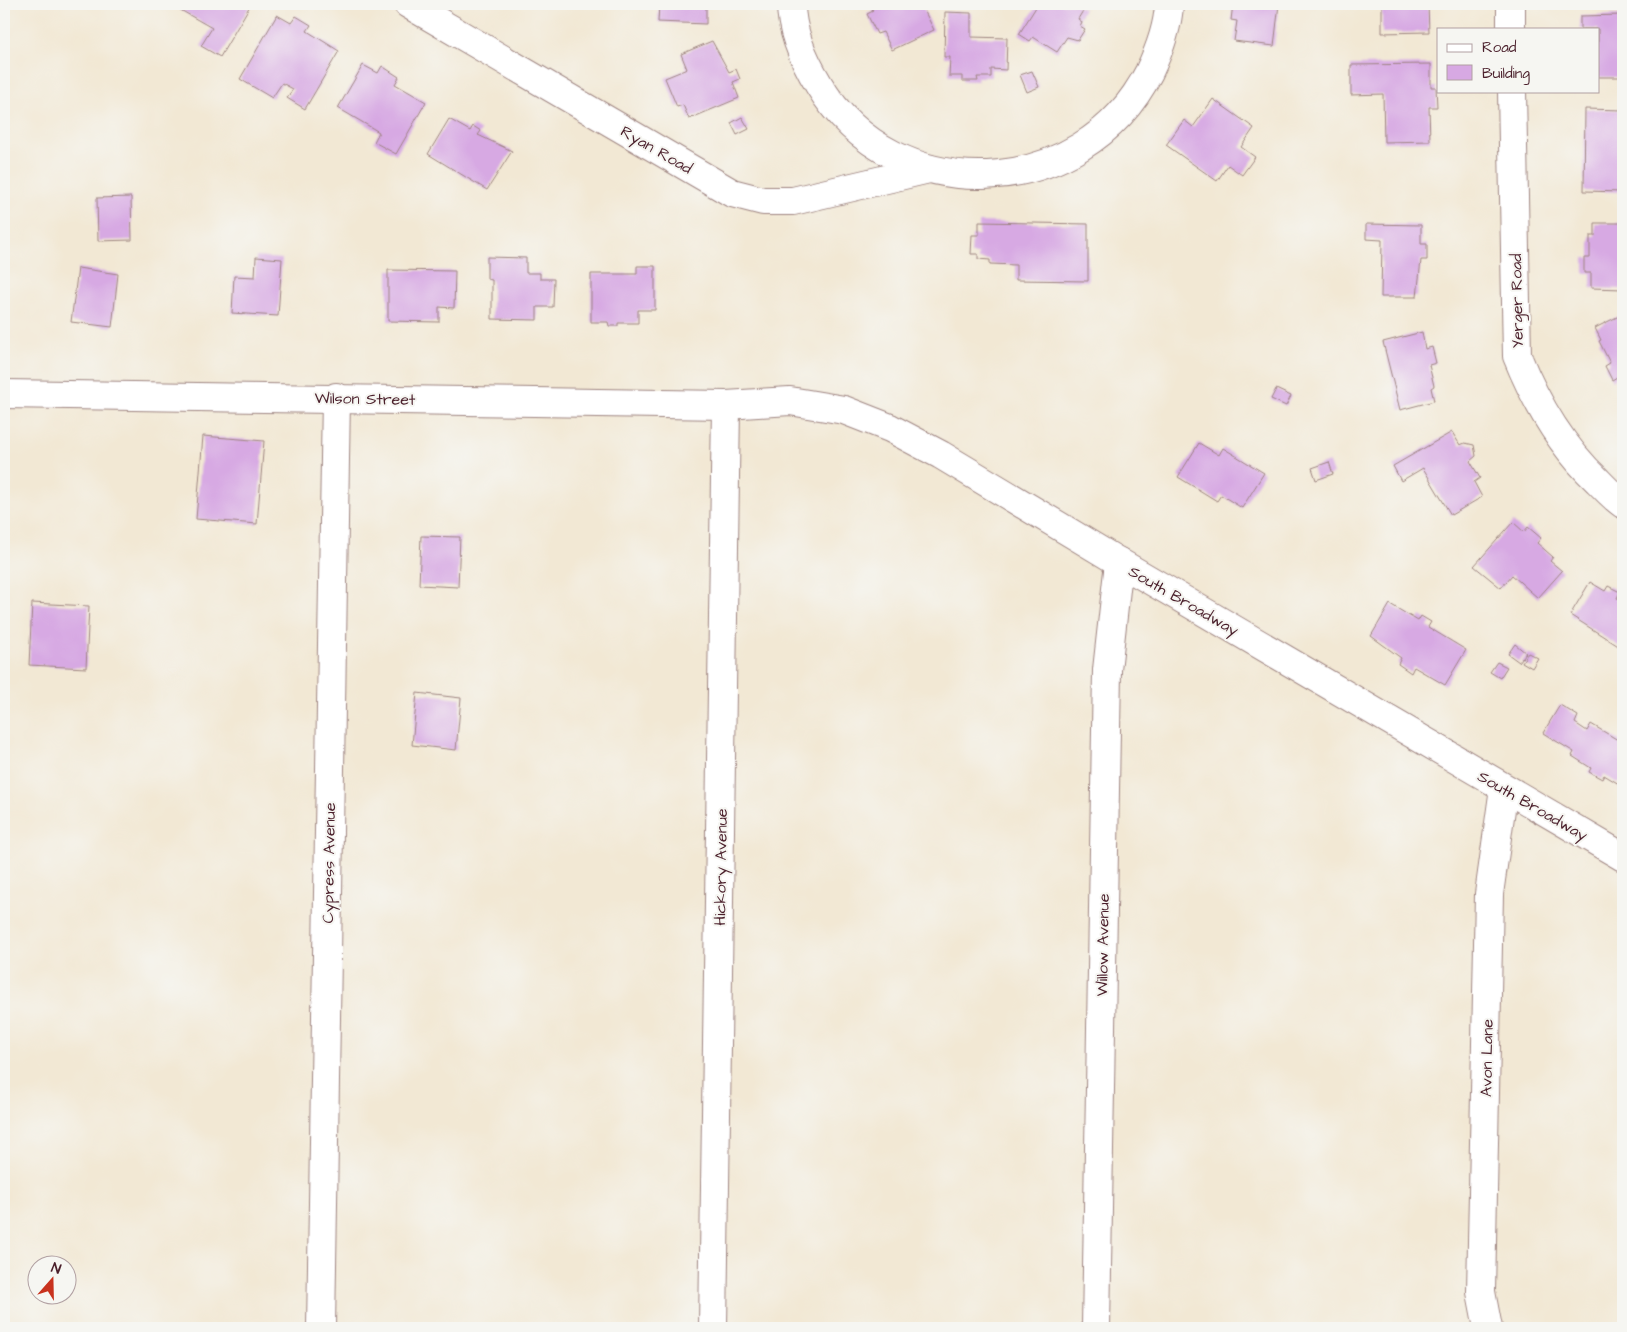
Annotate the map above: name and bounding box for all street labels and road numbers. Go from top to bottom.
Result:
street label: Ryan Road [616,120,696,180]
street label: Yerger Road [1505,253,1530,349]
street label: Wilson Street [314,387,416,411]
street label: South Broadway [1124,560,1243,642]
street label: South Broadway [1473,765,1592,847]
street label: Cypress Avenue [317,802,342,924]
street label: Hickory Avenue [709,808,734,926]
street label: Willow Avenue [1091,893,1115,997]
street label: Avon Lane [1475,1019,1499,1097]

